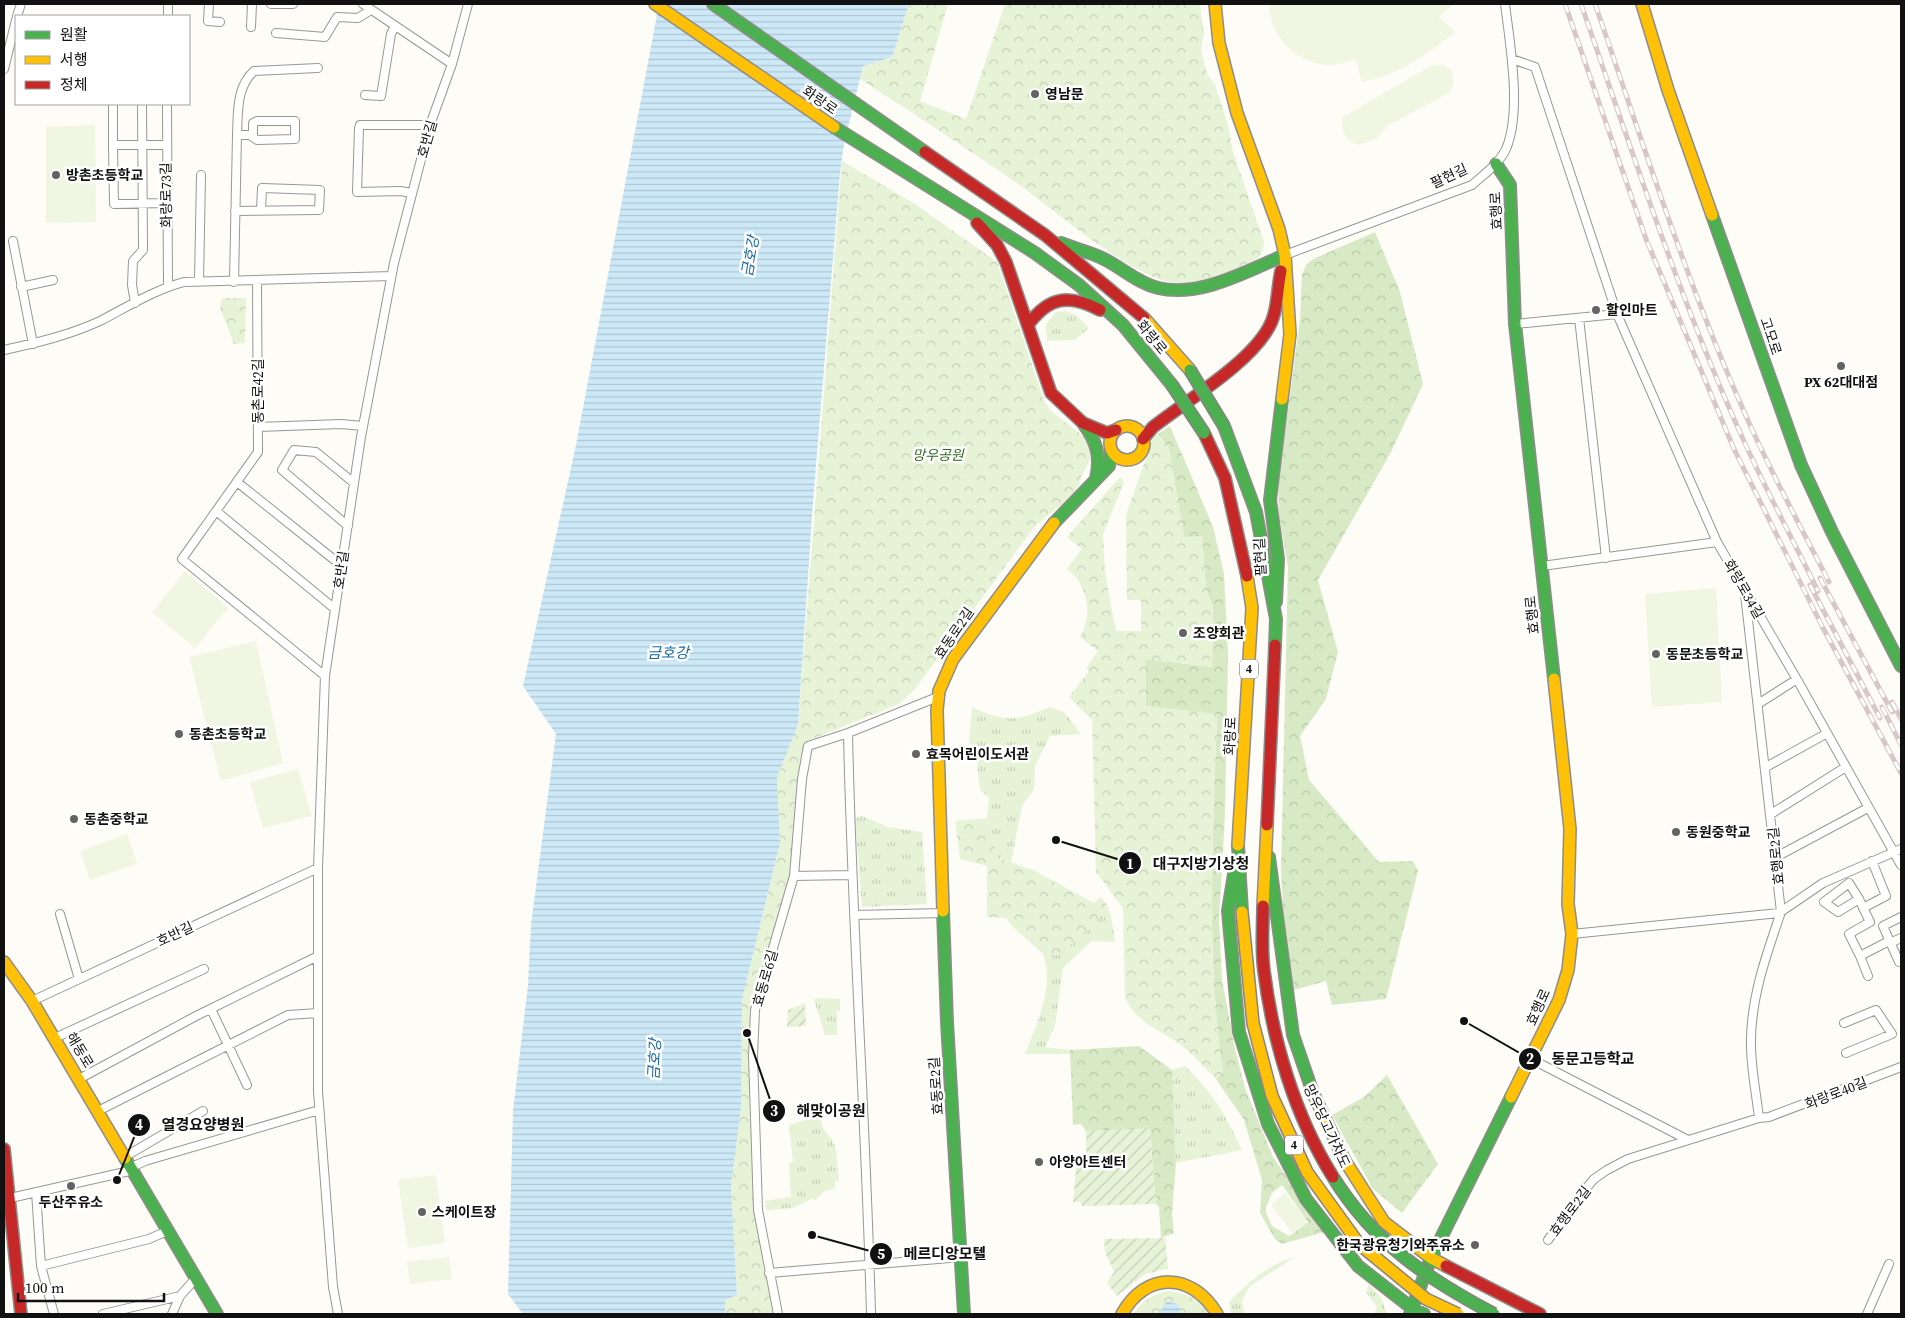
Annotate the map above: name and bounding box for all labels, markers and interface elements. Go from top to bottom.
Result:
legend [15,15,190,105]
text: 원활 [60,24,88,45]
text: 서행 [60,49,88,70]
text: 정체 [60,74,88,95]
street label: 화랑로 [798,81,842,119]
place label: 영남문 [1045,84,1084,104]
marker: 영남문 [1029,88,1041,100]
street label: 호반길 [412,118,442,160]
street label: 팔현길 [1427,159,1471,193]
street label: 화랑로73길 [155,162,177,228]
place label: 방촌초등학교 [66,165,143,185]
marker: 방촌초등학교 [50,169,62,181]
street label: 효행로 [1485,191,1507,231]
water label: 금호강 [736,232,764,278]
place label: 할인마트 [1606,300,1658,320]
marker: 할인마트 [1590,304,1602,316]
street label: 고모로 [1755,314,1787,358]
street label: 화랑로 [1132,316,1172,358]
street label: 동촌로42길 [248,358,268,424]
marker: PX 62대대점 [1835,360,1847,372]
place label: PX 62대대점 [1804,372,1878,392]
park label: 망우공원 [912,445,965,465]
street label: 팔현길 [1249,537,1271,577]
street label: 호반길 [328,549,354,591]
street label: 화랑로34길 [1719,556,1769,622]
street label: 효행로 [1520,595,1544,635]
street label: 효동로2길 [929,603,979,663]
place label: 조양회관 [1193,623,1245,643]
marker: 조양회관 [1177,627,1189,639]
water label: 금호강 [647,642,691,663]
place label: 동문초등학교 [1666,644,1743,664]
marker: 동문초등학교 [1650,648,1662,660]
road number: 4 [1240,660,1258,679]
street label: 화랑로 [1219,716,1241,756]
place label: 동촌초등학교 [189,724,266,744]
marker: 동촌초등학교 [173,728,185,740]
place label: 효목어린이도서관 [926,744,1029,764]
marker: 효목어린이도서관 [910,748,922,760]
place label: 동촌중학교 [84,809,149,829]
marker: 동촌중학교 [68,813,80,825]
place label: 동원중학교 [1686,822,1751,842]
marker: 동원중학교 [1670,826,1682,838]
street label: 효행로2길 [1763,826,1789,886]
callout: 대구지방기상청 [1117,848,1259,878]
text: 1 [1126,853,1134,874]
text: 대구지방기상청 [1153,853,1249,874]
street label: 호반길 [153,917,197,951]
street label: 효동로6길 [747,947,783,1009]
street label: 효행로 [1521,985,1555,1029]
street label: 해동로 [61,1028,99,1072]
water label: 금호강 [642,1036,666,1080]
callout: 동문고등학교 [1517,1044,1645,1074]
text: 2 [1526,1048,1534,1069]
text: 동문고등학교 [1552,1048,1635,1069]
street label: 효동로2길 [924,1056,948,1116]
street label: 화랑로40길 [1802,1072,1870,1114]
street label: 망우당고가차도 [1299,1081,1355,1171]
callout: 해맞이공원 [761,1096,875,1126]
text: 3 [770,1100,778,1121]
text: 해맞이공원 [796,1100,866,1121]
callout: 열경요양병원 [127,1110,255,1140]
text: 4 [135,1114,143,1135]
text: 열경요양병원 [162,1114,244,1135]
road number: 4 [1285,1136,1303,1154]
place label: 아양아트센터 [1049,1152,1126,1172]
marker: 아양아트센터 [1033,1156,1045,1168]
marker: 두산주유소 [65,1180,77,1192]
street label: 효행로2길 [1544,1182,1596,1240]
place label: 두산주유소 [39,1192,103,1212]
place label: 스케이트장 [432,1202,497,1222]
marker: 스케이트장 [416,1206,428,1218]
place label: 한국광유청기와주유소 [1336,1235,1465,1255]
callout: 메르디앙모텔 [869,1239,996,1269]
marker: 한국광유청기와주유소 [1469,1239,1481,1251]
text: 5 [877,1243,885,1264]
text: 메르디앙모텔 [904,1243,986,1264]
scale bar [18,1270,164,1302]
text: 100 m [25,1277,65,1298]

